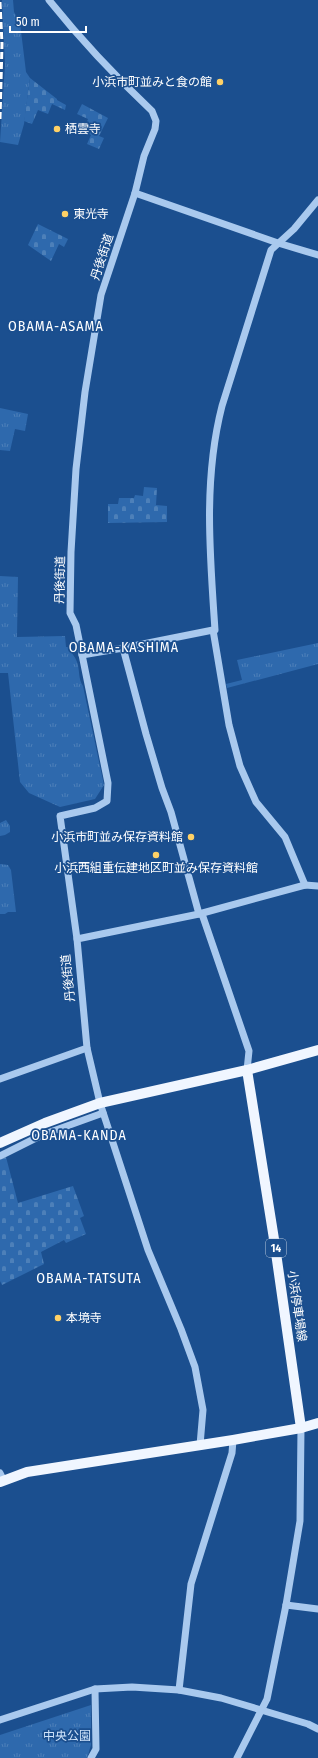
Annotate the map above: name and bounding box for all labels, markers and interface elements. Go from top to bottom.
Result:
scale bar [10,8,86,34]
text: 50 m [16,15,40,29]
place label: 小浜市町並みと食の館 [92,75,212,89]
marker: 小浜市町並みと食の館 [215,77,225,87]
place label: 栖雲寺 [65,122,101,136]
marker: 栖雲寺 [52,124,62,134]
place label: 東光寺 [73,207,109,221]
marker: 東光寺 [60,209,70,219]
street label: 丹後街道 [88,232,116,282]
district label: OBAMA-ASAMA [8,318,104,335]
street label: 丹後街道 [53,556,67,604]
district label: OBAMA-KASHIMA [69,639,179,656]
place label: 小浜市町並み保存資料館 [51,830,183,844]
marker: 小浜市町並み保存資料館 [186,832,196,842]
marker: 小浜西組重伝建地区町並み保存資料館 [151,850,161,860]
place label: 小浜西組重伝建地区町並み保存資料館 [54,861,258,875]
street label: 丹後街道 [59,953,77,1003]
district label: OBAMA-KANDA [31,1127,127,1144]
road number: 14 [266,1239,286,1257]
street label: 小浜停車場線 [285,1269,309,1343]
district label: OBAMA-TATSUTA [36,1270,142,1287]
place label: 本境寺 [66,1311,102,1325]
marker: 本境寺 [53,1313,63,1323]
park label: 中央公園 [43,1729,91,1743]

